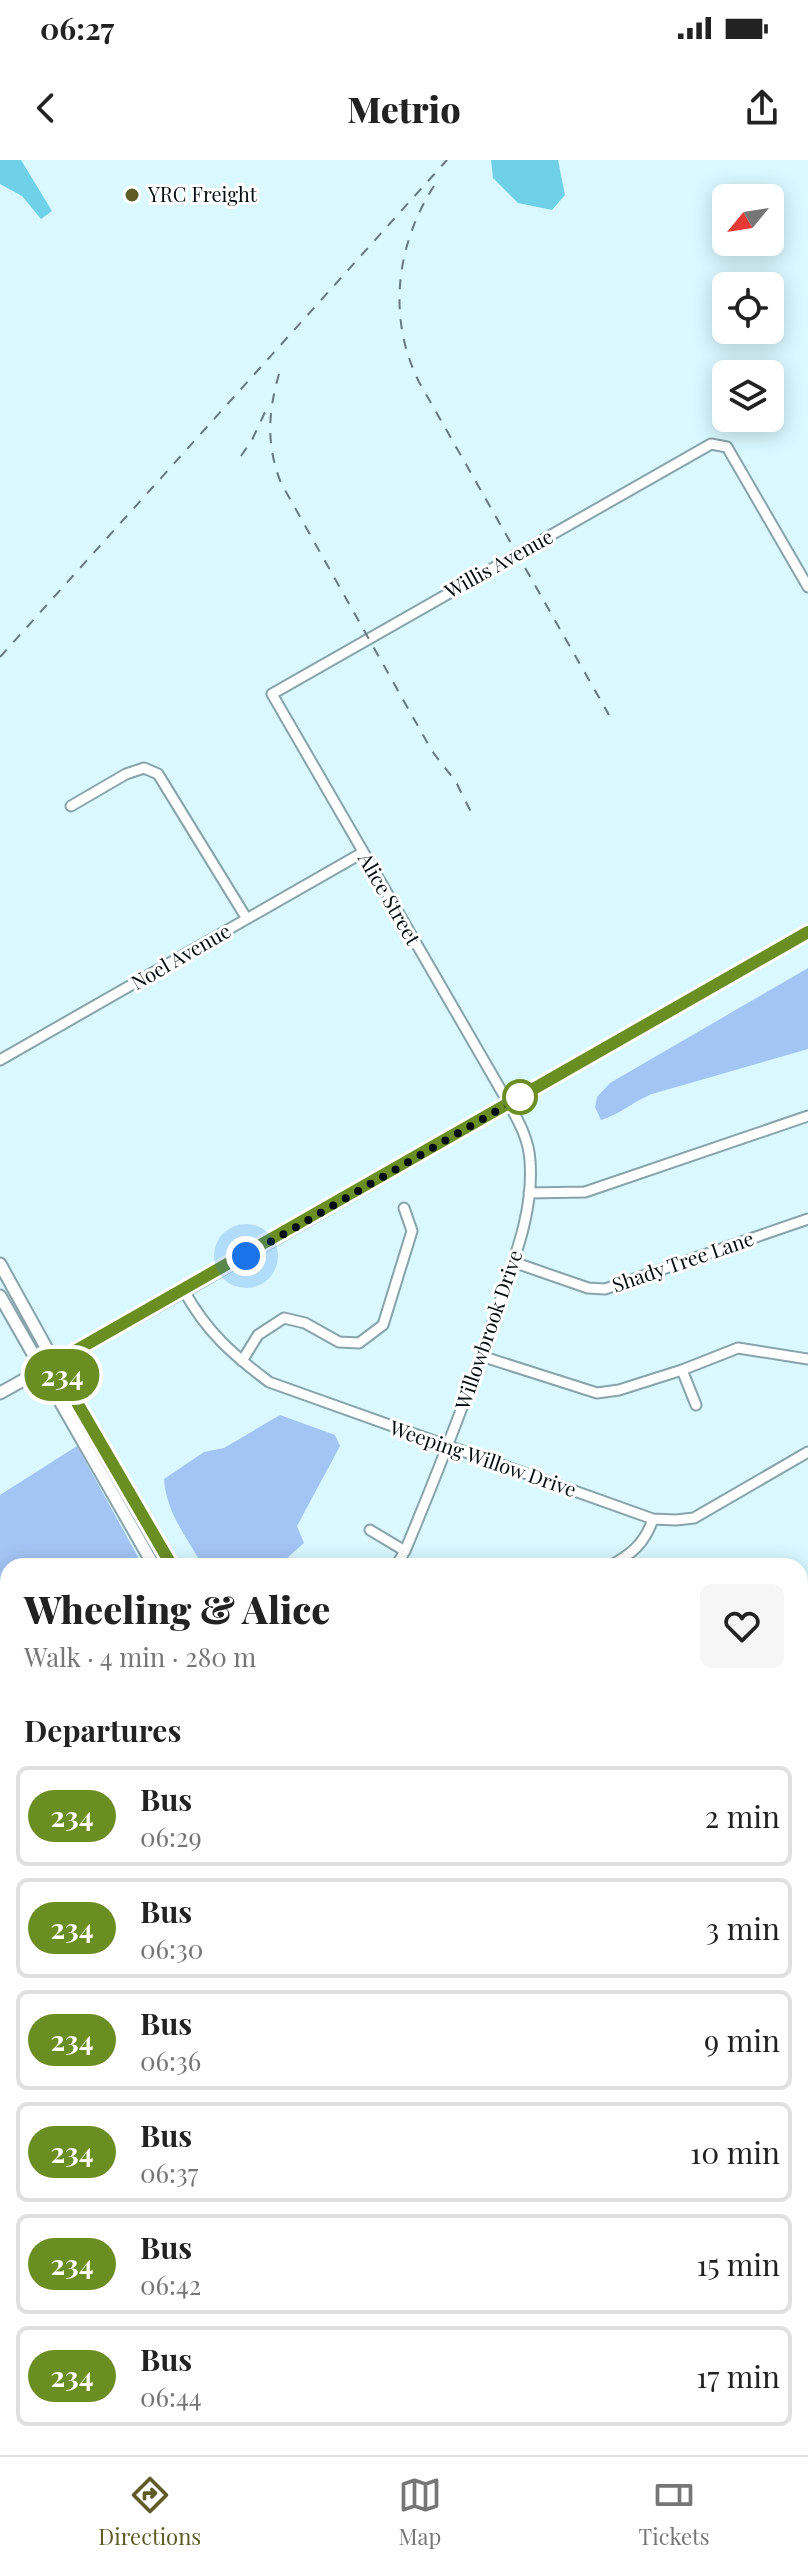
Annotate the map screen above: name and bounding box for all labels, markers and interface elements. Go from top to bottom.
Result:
text: 06:27 [40,8,114,48]
text: Metrio [347,84,461,132]
icon: back [24,86,68,130]
icon: share [740,86,784,130]
place label: YRC Freight [147,180,258,207]
north arrow [712,184,784,256]
map controls [712,184,784,432]
marker: YRC Freight [123,186,141,204]
button: locate [712,272,784,344]
button: layers [712,360,784,432]
street label: Willis Avenue [438,522,557,604]
street label: Alice Street [352,846,428,950]
street label: Noel Avenue [125,916,235,995]
unlabelled marker [503,1080,537,1114]
street label: Shady Tree Lane [608,1224,757,1297]
your location [226,1236,266,1276]
street label: Willowbrook Drive [447,1246,528,1414]
line badge: 234 [16,1349,108,1401]
text: 234 [40,1356,84,1393]
street label: Weeping Willow Drive [386,1413,580,1502]
text: Wheeling & Alice [24,1583,330,1634]
button: heart [700,1584,784,1668]
text: Walk · 4 min · 280 m [24,1639,256,1674]
text: Departures [24,1710,181,1750]
text: Bus [140,1779,192,1819]
text: 2 min [705,1796,780,1836]
text: 234 [50,1797,94,1834]
text: 06:29 [140,1819,202,1854]
text: Bus [140,1891,192,1931]
text: 3 min [706,1908,780,1948]
text: 234 [50,1909,94,1946]
text: 06:30 [140,1931,203,1966]
text: Bus [140,2003,192,2043]
text: 9 min [704,2020,780,2060]
text: 234 [50,2021,94,2058]
text: 06:36 [140,2043,201,2078]
text: Bus [140,2115,192,2155]
text: 10 min [690,2132,780,2172]
text: 234 [50,2133,94,2170]
text: 06:37 [140,2155,198,2190]
text: Bus [140,2227,192,2267]
text: 15 min [696,2244,780,2284]
text: 234 [50,2245,94,2282]
text: 06:42 [140,2267,201,2302]
text: Bus [140,2339,192,2379]
text: 17 min [696,2356,780,2396]
text: 234 [50,2357,94,2394]
text: 06:44 [140,2379,202,2414]
tab: Directions [98,2473,201,2551]
tab: Map [398,2473,442,2551]
tab: Tickets [639,2473,710,2551]

